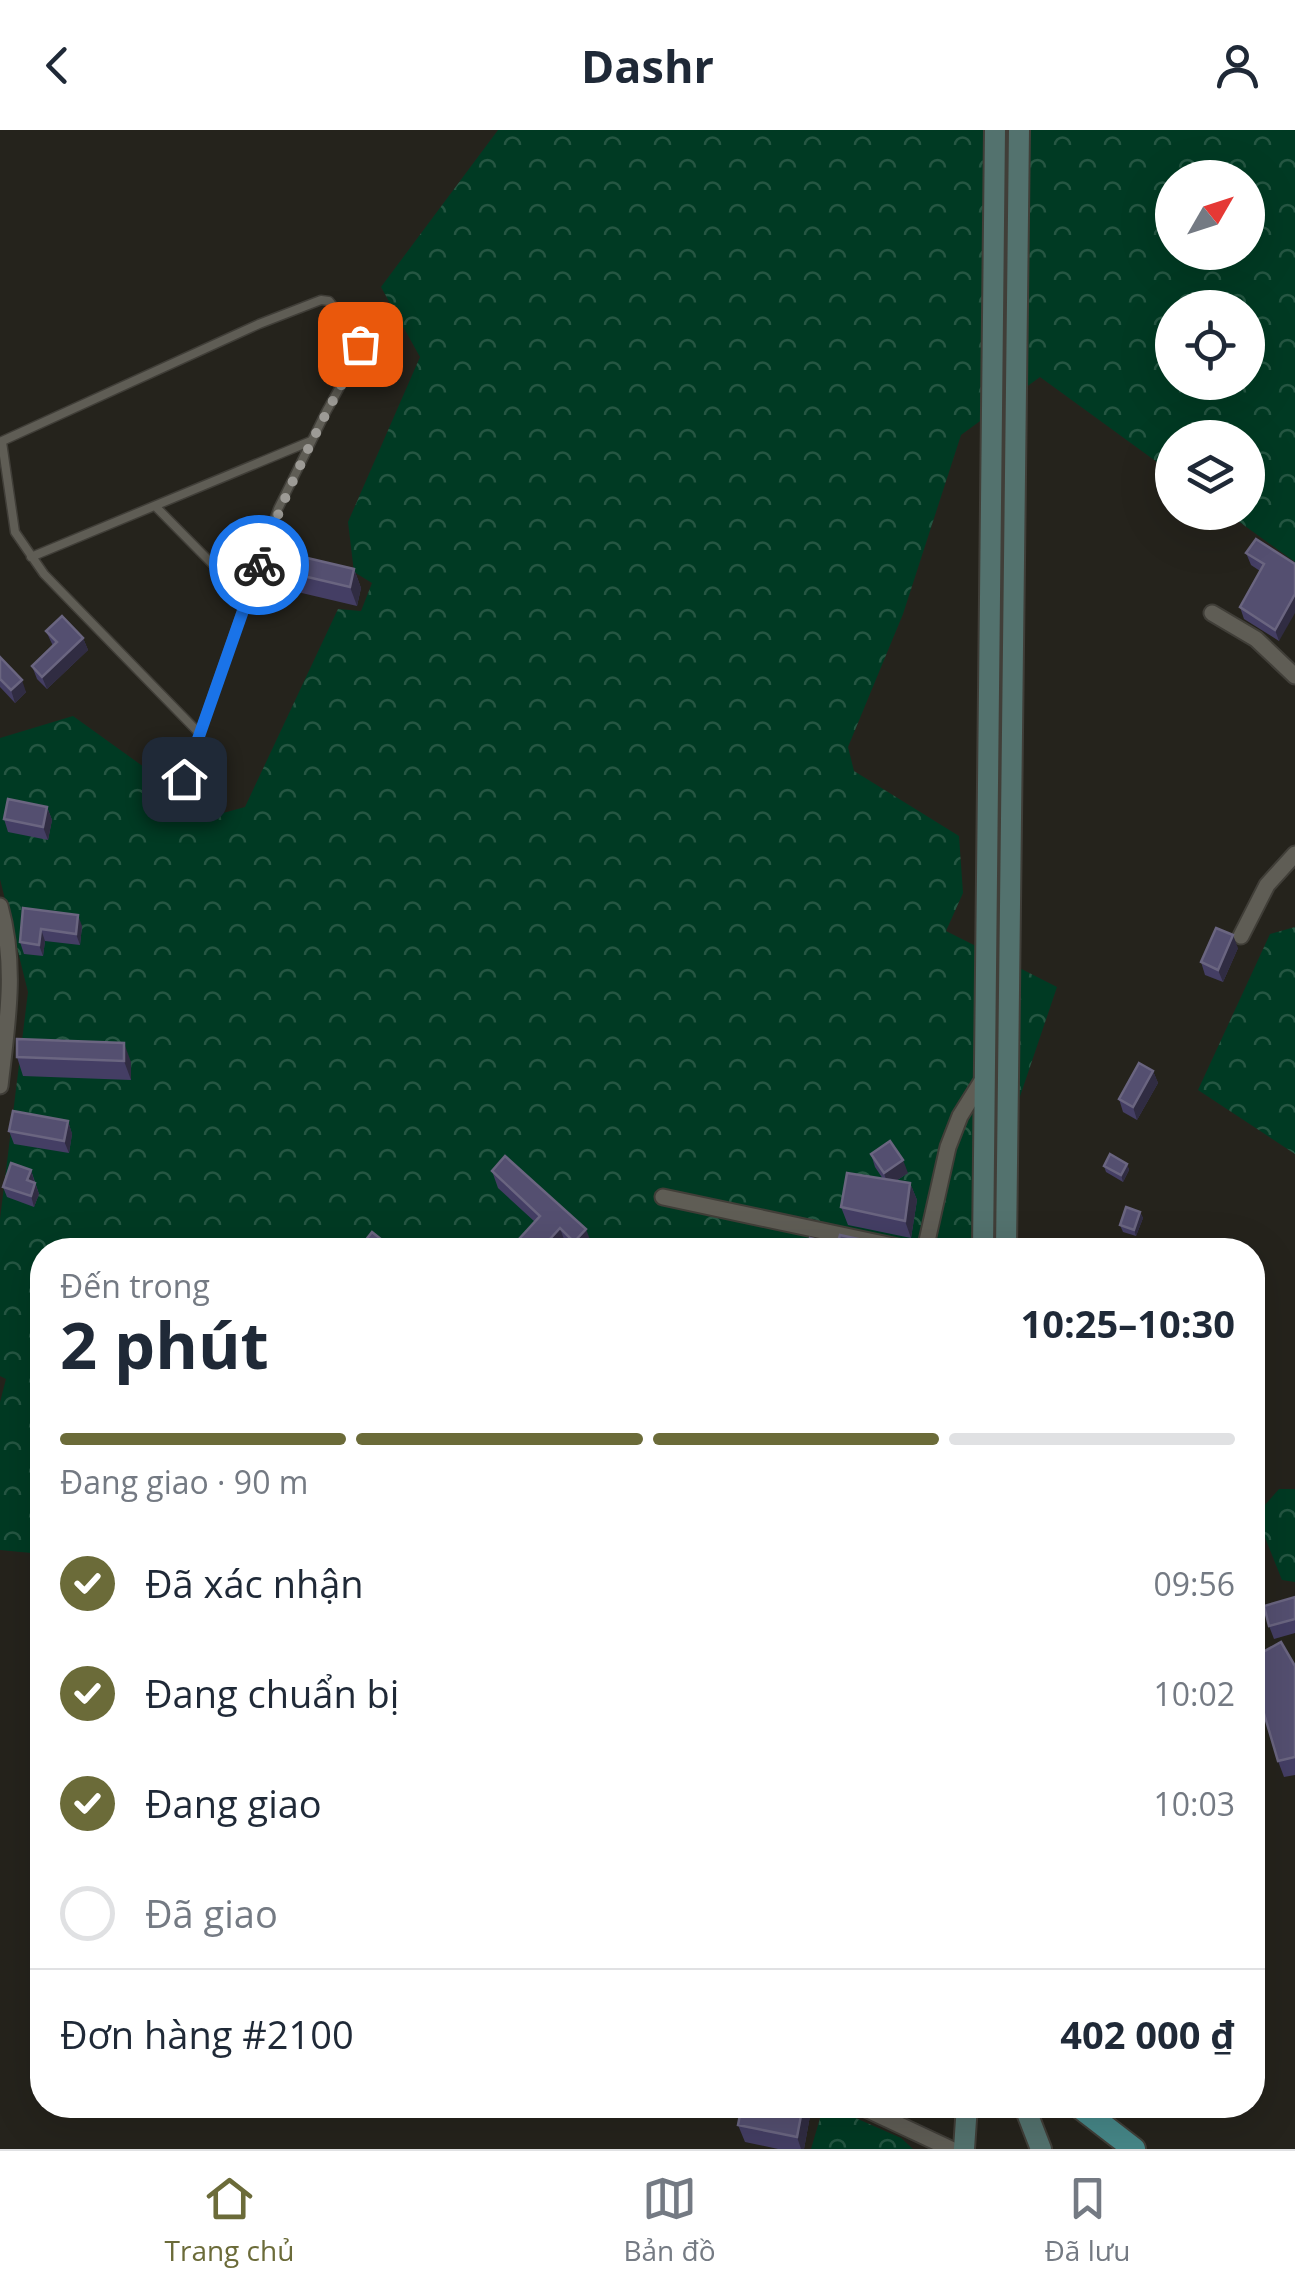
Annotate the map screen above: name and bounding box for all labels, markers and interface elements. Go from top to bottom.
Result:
text: Dashr [581,35,714,96]
icon: back [30,38,85,93]
icon: person [1210,38,1265,93]
north arrow [1155,160,1265,270]
map controls [1155,160,1265,530]
button: locate [1155,290,1265,400]
pin [318,302,403,387]
icon: bag [333,317,388,372]
button: layers [1155,420,1265,530]
courier [209,515,309,615]
icon: bike [232,538,287,593]
pin [142,737,227,822]
icon: home [157,752,212,807]
text: Đến trong [60,1264,210,1307]
text: 10:25–10:30 [1021,1297,1235,1349]
text: 2 phút [60,1300,269,1388]
text: Đang giao · 90 m [60,1460,308,1503]
icon: check [60,1556,115,1611]
text: Đã xác nhận [145,1557,364,1609]
text: 09:56 [1153,1562,1235,1605]
icon: check [60,1666,115,1721]
text: Đang chuẩn bị [145,1667,399,1719]
text: 10:02 [1153,1672,1235,1715]
icon: check [60,1776,115,1831]
text: Đang giao [145,1777,322,1829]
text: 10:03 [1153,1782,1235,1825]
text: Đã giao [145,1887,278,1939]
text: Đơn hàng #2100 [60,2008,354,2060]
text: 402 000 ₫ [1060,2008,1235,2060]
tab: Trang chủ [165,2171,294,2269]
tab: Bản đồ [623,2171,715,2269]
tab: Đã lưu [1045,2171,1130,2269]

